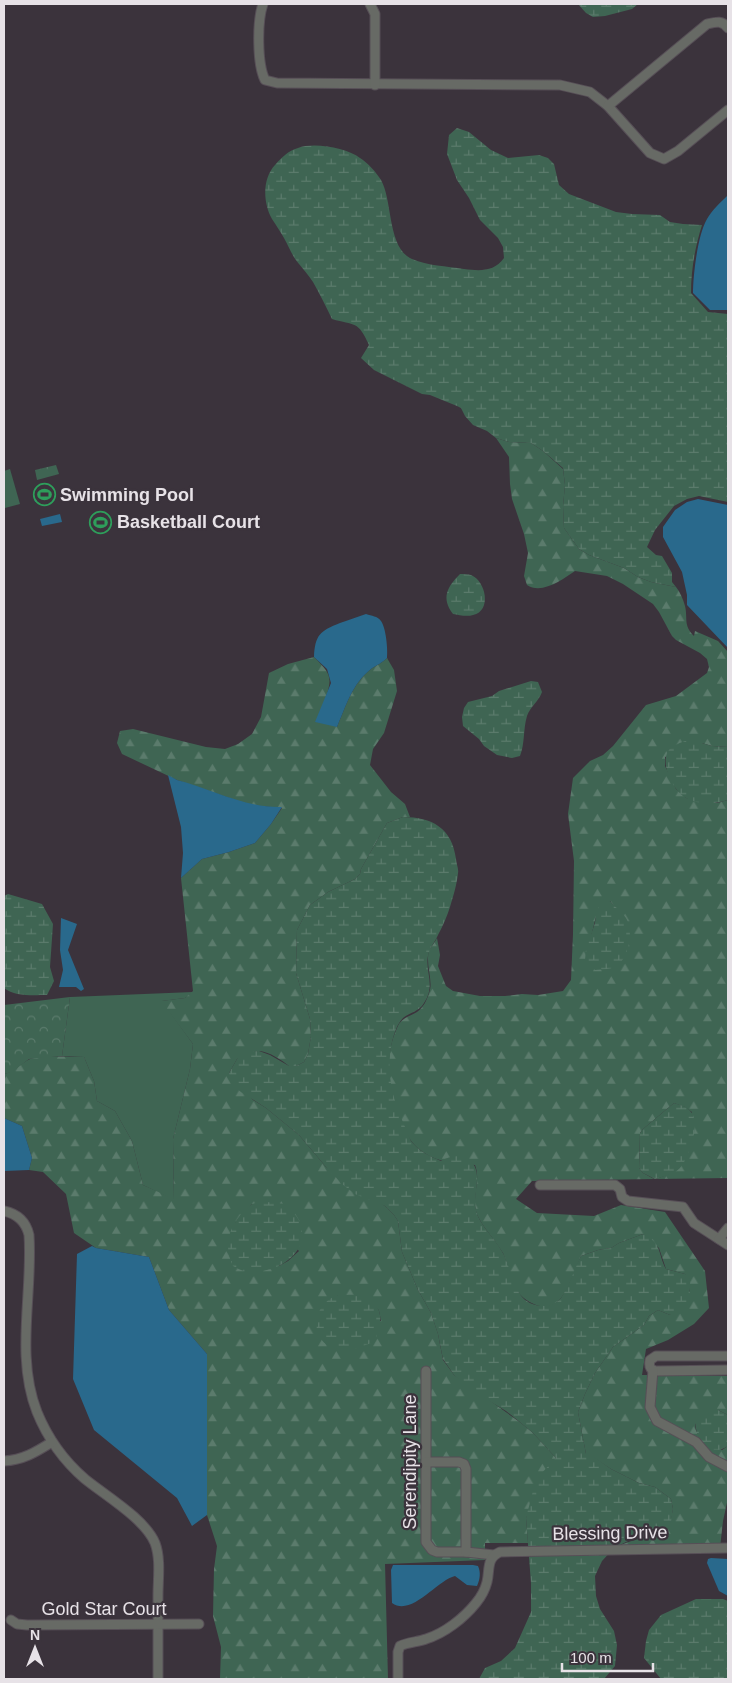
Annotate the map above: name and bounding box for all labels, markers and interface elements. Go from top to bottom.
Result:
sports icon: Swimming Pool [32,483,56,507]
place label: Swimming Pool [60,485,194,505]
sports icon: Basketball Court [89,510,113,534]
place label: Basketball Court [117,512,260,532]
street label: Serendipity Lane [400,1394,420,1530]
street label: Blessing Drive [552,1522,668,1544]
street label: Gold Star Court [41,1599,167,1619]
north arrow [10,1623,60,1673]
text: N [30,1627,40,1643]
scale bar [562,1640,653,1672]
text: 100 m [570,1649,612,1666]

